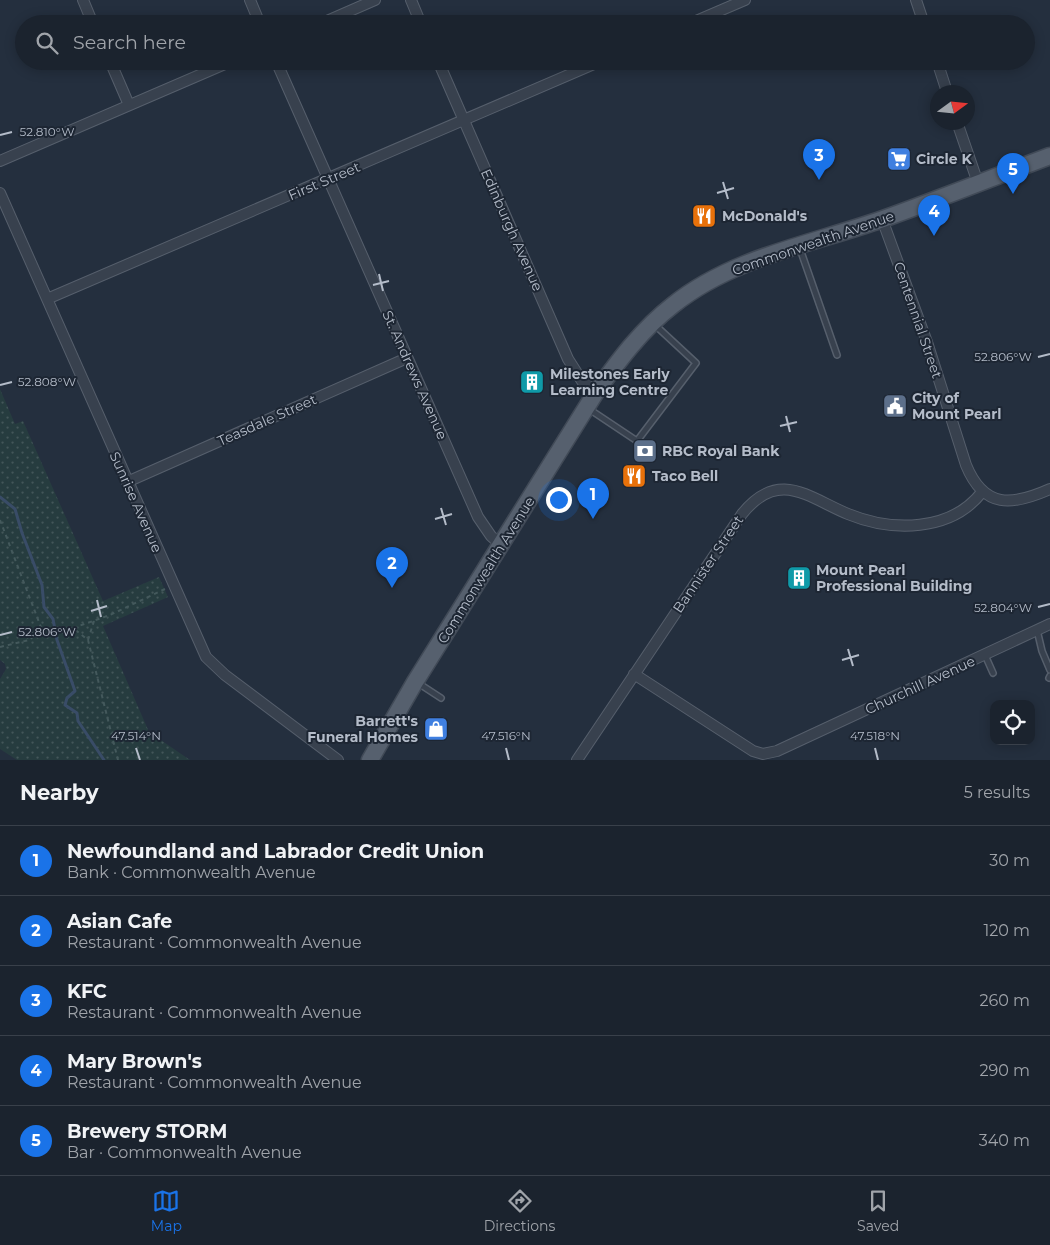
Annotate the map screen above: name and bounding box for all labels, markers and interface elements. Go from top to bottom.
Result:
search box [15,15,1035,70]
icon: search [33,29,61,57]
text: Search here [73,31,186,54]
north arrow [930,85,975,130]
text: 52.810°W [20,124,74,139]
pin: 3 [803,139,835,180]
supermarket icon: Circle K [886,146,912,172]
place label: Circle K [916,150,972,168]
pin: 5 [997,153,1029,194]
street label: First Street [285,158,363,204]
street label: Edinburgh Avenue [477,166,547,294]
pin: 4 [918,195,950,236]
restaurant icon: McDonald's [691,203,717,229]
place label: McDonald's [722,207,808,225]
street label: Commonwealth Avenue [730,207,896,279]
street label: Centennial Street [890,259,946,381]
street label: St. Andrews Avenue [378,308,452,442]
text: 52.806°W [974,349,1032,364]
place label: Milestones Early Learning Centre [550,365,670,399]
building icon: Milestones Early Learning Centre [519,369,545,395]
text: 52.808°W [18,374,76,389]
place label: City of Mount Pearl [912,389,1001,423]
street label: Teasdale Street [215,390,320,450]
public building icon: City of Mount Pearl [882,393,908,419]
bank icon: RBC Royal Bank [632,438,658,464]
place label: RBC Royal Bank [662,442,780,460]
street label: Sunrise Avenue [106,449,166,555]
restaurant icon: Taco Bell [621,463,647,489]
place label: Taco Bell [652,467,718,485]
pin: 1 [577,478,609,519]
your location [546,487,572,513]
street label: Commonwealth Avenue [433,493,539,647]
street label: Bannister Street [669,512,747,616]
pin: 2 [376,547,408,588]
place label: Mount Pearl Professional Building [816,561,972,595]
building icon: Mount Pearl Professional Building [786,565,812,591]
text: 52.804°W [974,600,1032,615]
text: 52.806°W [18,624,76,639]
street label: Churchill Avenue [862,652,978,718]
map controls [990,700,1035,745]
button: locate [990,700,1035,745]
place label: Barrett's Funeral Homes [307,712,419,746]
shop icon: Barrett's Funeral Homes [423,716,449,742]
text: 47.514°N [111,728,161,743]
text: 47.516°N [481,728,531,743]
text: 47.518°N [850,728,900,743]
text: Nearby [20,780,99,805]
text: 5 results [964,783,1030,802]
text: Newfoundland and Labrador Credit Union [67,840,484,863]
text: 1 [33,851,39,870]
text: 30 m [989,851,1030,870]
text: Bank · Commonwealth Avenue [67,863,316,882]
text: Asian Cafe [67,910,172,933]
text: 2 [31,921,41,940]
text: 120 m [983,921,1030,940]
text: Restaurant · Commonwealth Avenue [67,933,362,952]
text: KFC [67,980,107,1003]
text: 3 [31,991,41,1010]
text: 260 m [979,991,1030,1010]
text: Restaurant · Commonwealth Avenue [67,1003,362,1022]
text: Mary Brown's [67,1050,202,1073]
text: 4 [30,1061,42,1080]
text: 290 m [979,1061,1030,1080]
text: Restaurant · Commonwealth Avenue [67,1073,362,1092]
text: Brewery STORM [67,1120,227,1143]
text: 5 [31,1131,41,1150]
text: 340 m [979,1131,1030,1150]
text: Bar · Commonwealth Avenue [67,1143,302,1162]
tab: Map [151,1187,182,1235]
tab: Directions [484,1187,555,1235]
tab: Saved [857,1187,899,1235]

